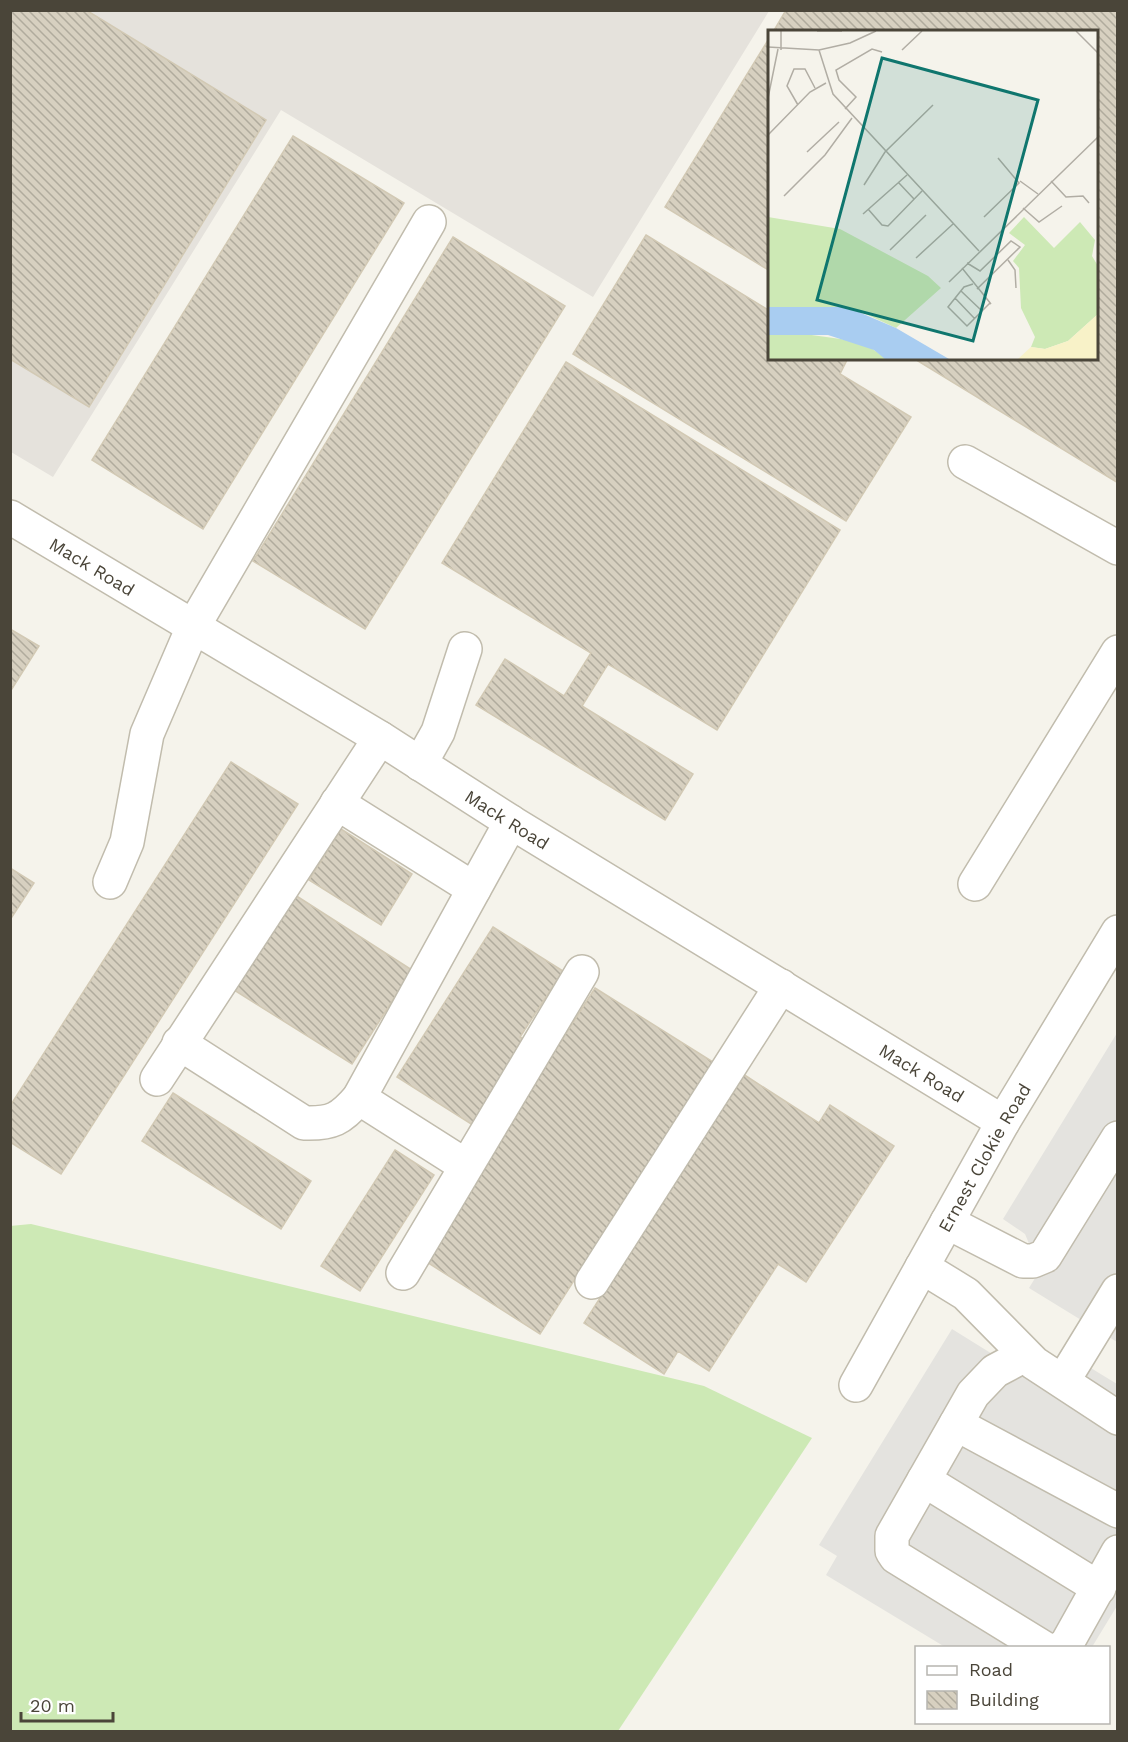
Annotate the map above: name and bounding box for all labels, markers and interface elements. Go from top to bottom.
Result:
inset map [768,30,1098,360]
street label: Mack Road [46,533,139,600]
street label: Mack Road [461,785,553,853]
street label: Mack Road [876,1039,968,1106]
street label: Ernest Clokie Road [933,1079,1035,1236]
legend [915,1646,1110,1724]
text: Road [969,1659,1013,1680]
scale bar [21,1685,112,1723]
text: Building [969,1689,1039,1710]
text: 20 m [30,1695,75,1716]

